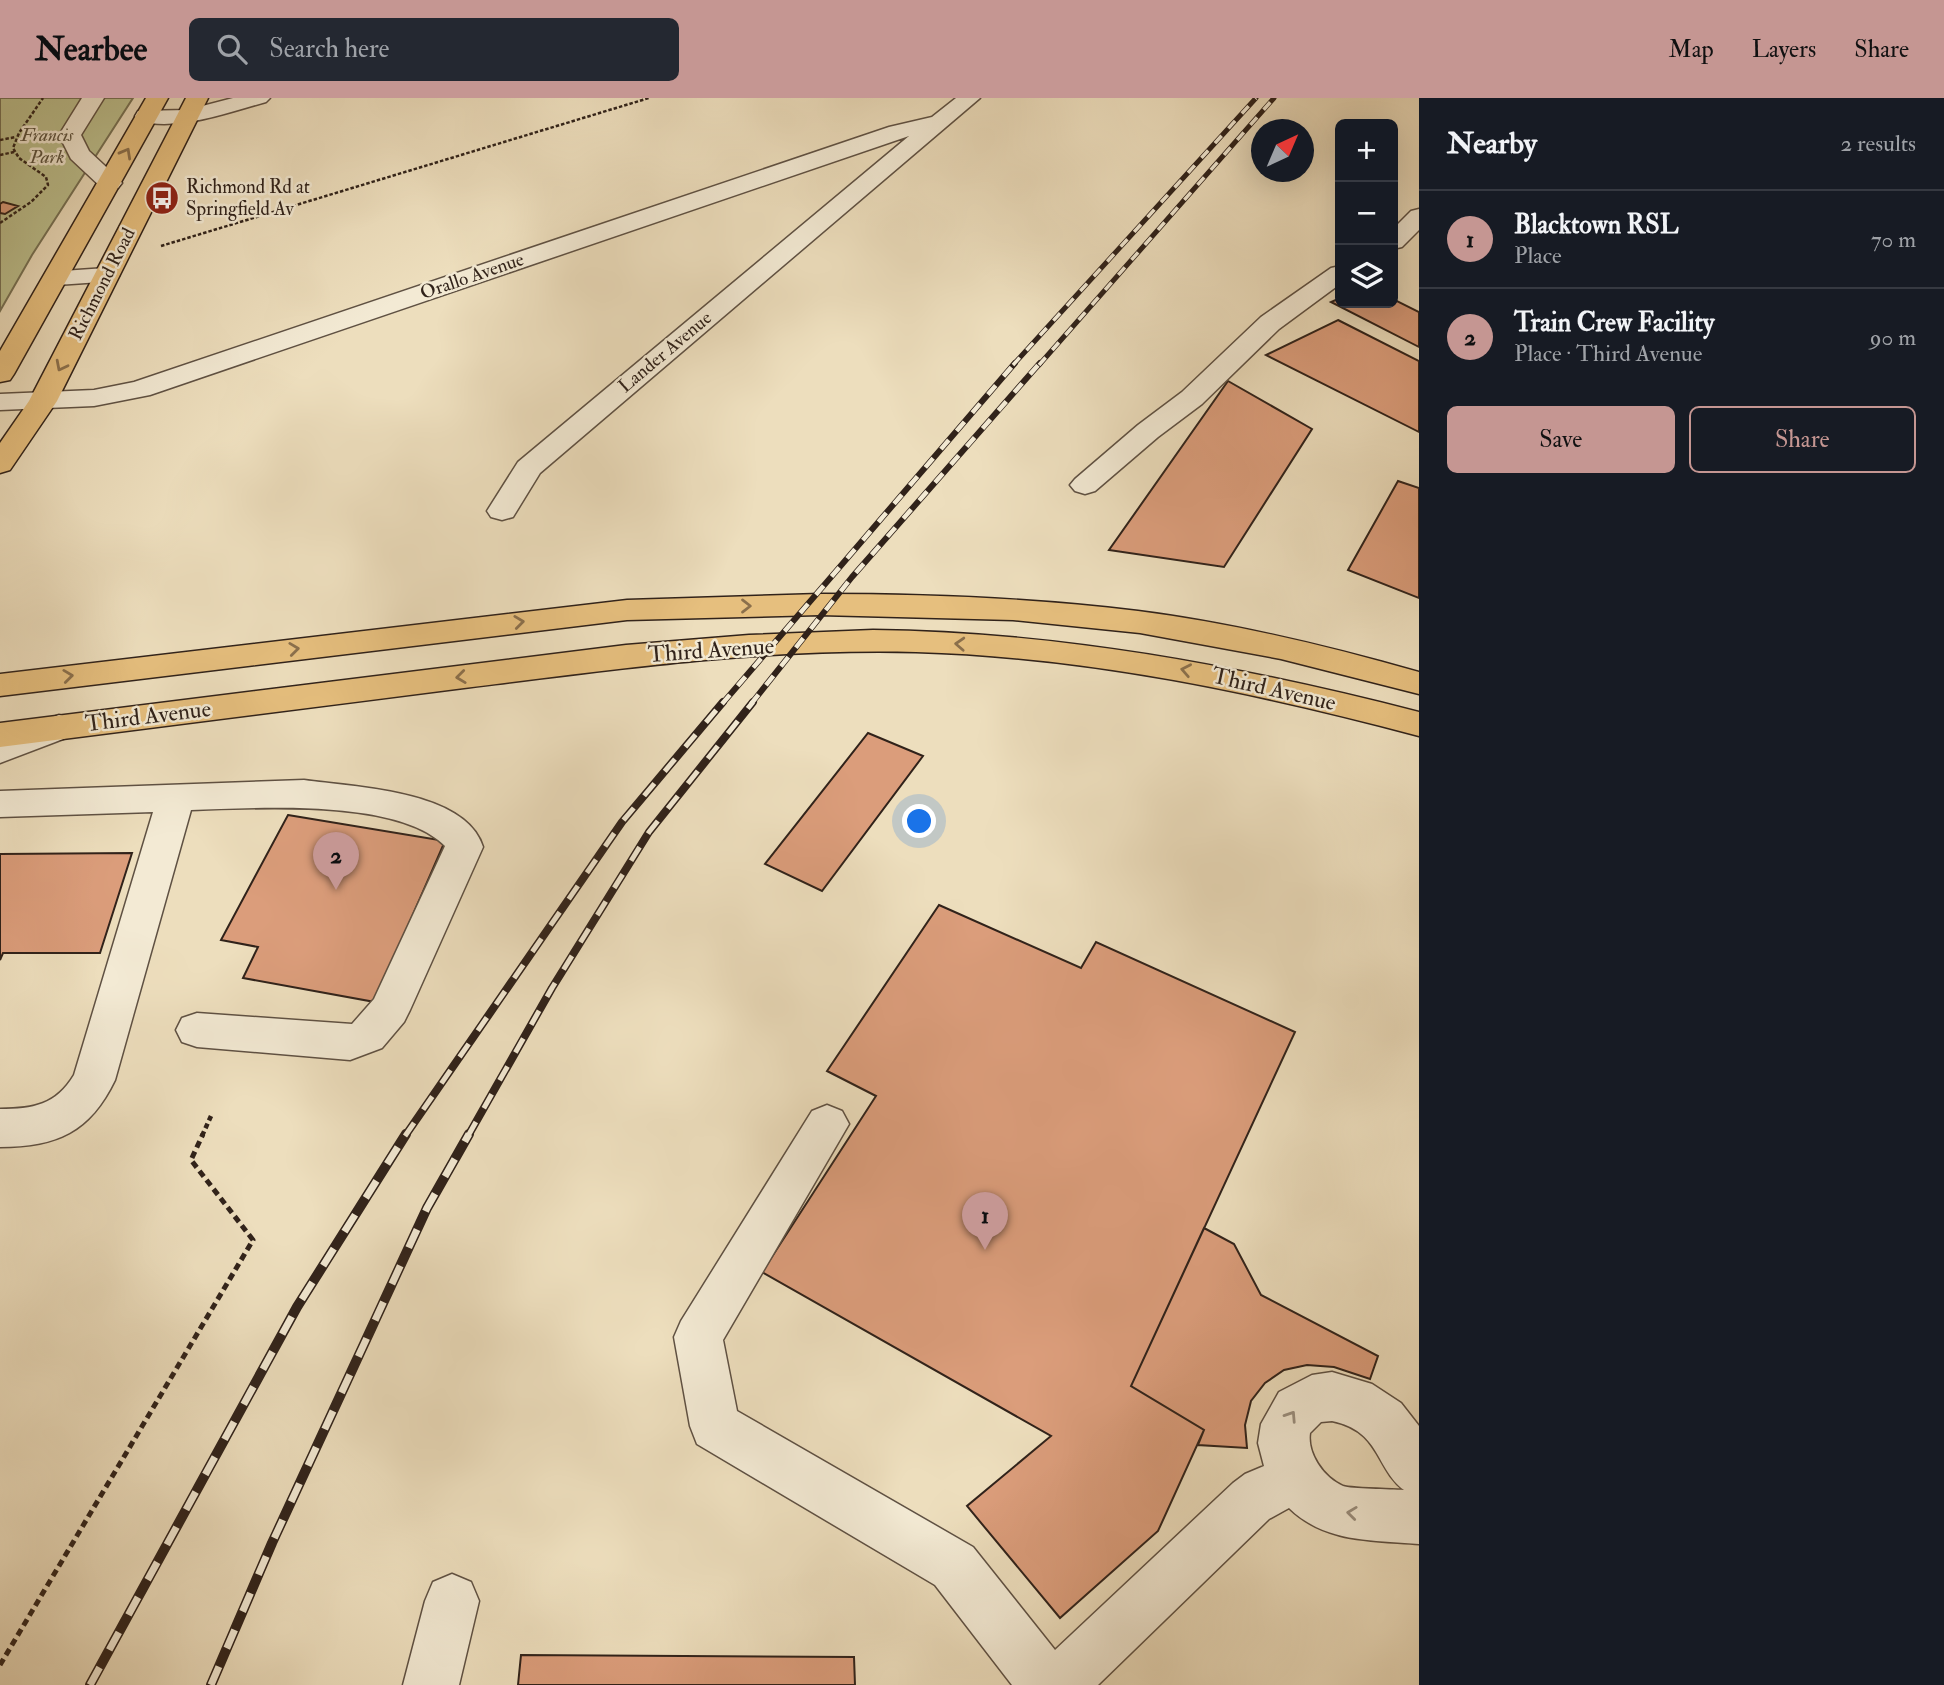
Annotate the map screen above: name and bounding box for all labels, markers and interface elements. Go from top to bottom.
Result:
search box [189,18,679,81]
text: Nearbee [35,29,147,70]
icon: search [213,30,251,68]
text: Search here [269,33,389,65]
text: Map [1669,34,1714,65]
text: Layers [1752,34,1816,65]
text: Share [1854,34,1909,65]
north arrow [1251,119,1314,182]
map controls [1335,119,1398,308]
button: + [1335,119,1398,182]
park label: Francis Park [20,123,74,169]
text: Nearby [1447,125,1537,162]
text: 2 results [1841,129,1916,158]
one-way arrow [118,148,131,160]
place label: Richmond Rd at Springfield Av [186,175,310,222]
bus stop icon: Richmond Rd at Springfield Av [143,179,181,217]
button: − [1335,182,1398,245]
text: Blacktown RSL [1514,209,1678,241]
street label: Richmond Road [63,223,141,344]
text: 1 [1466,225,1474,254]
text: 70 m [1871,225,1916,254]
text: Place [1514,241,1562,270]
button: layers [1335,245,1398,308]
street label: Orallo Avenue [417,247,527,305]
street label: Lander Avenue [613,306,717,398]
text: Train Crew Facility [1514,307,1714,339]
text: 2 [1464,323,1476,352]
text: 90 m [1870,323,1916,352]
text: Place · Third Avenue [1514,339,1702,368]
one-way arrow [56,359,70,371]
button: Save [1447,406,1675,473]
button: Share [1689,406,1916,473]
one-way arrow [741,598,752,614]
one-way arrow [514,615,525,630]
street label: Third Avenue [647,631,775,669]
one-way arrow [954,636,965,651]
one-way arrow [288,641,299,656]
street label: Third Avenue [1209,661,1339,717]
one-way arrow [1180,663,1192,678]
one-way arrow [62,669,74,684]
one-way arrow [455,669,467,684]
street label: Third Avenue [83,694,213,738]
your location [902,804,936,838]
pin: 2 [313,832,359,890]
pin: 1 [962,1192,1008,1250]
one-way arrow [1283,1411,1296,1424]
one-way arrow [1347,1505,1358,1520]

